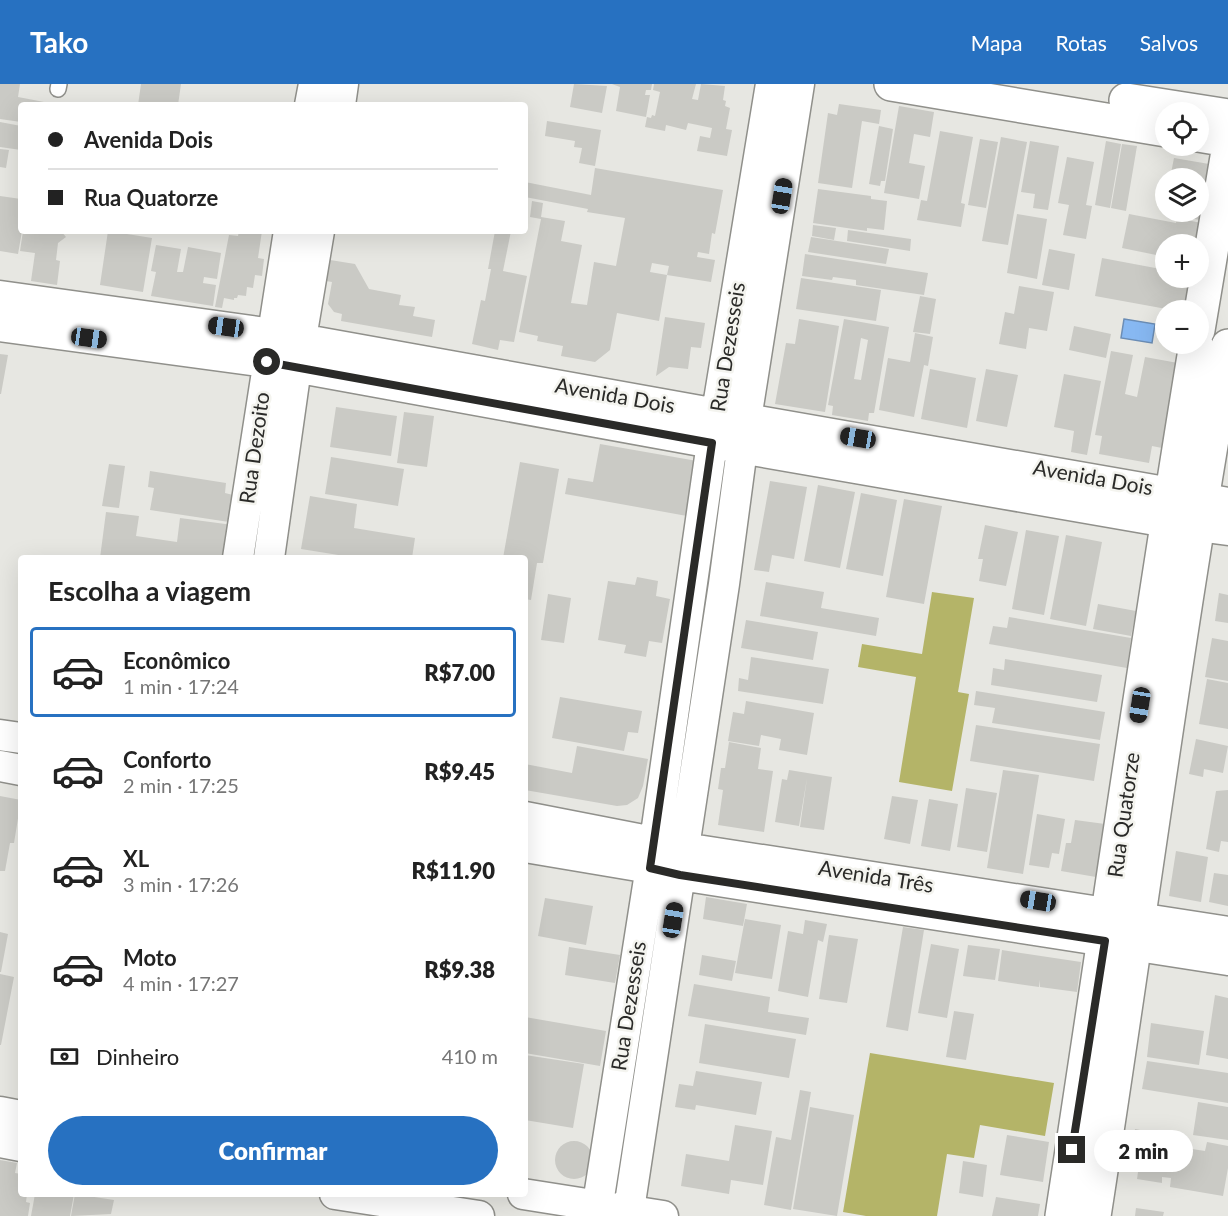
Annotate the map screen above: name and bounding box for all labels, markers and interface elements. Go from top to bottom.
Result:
text: Tako [30,25,88,59]
text: Mapa [971,30,1023,55]
text: Rotas [1056,30,1107,55]
text: Salvos [1140,30,1198,55]
map controls [1155,102,1209,354]
button: locate [1155,102,1209,156]
text: Avenida Dois [84,126,213,153]
button: layers [1155,168,1209,222]
car [770,177,794,215]
text: Rua Quatorze [84,184,218,211]
button: + [1155,234,1209,288]
street label: Rua Dezesseis [704,280,749,413]
button: − [1155,300,1209,354]
car [207,316,245,338]
car [70,327,108,349]
route start [253,348,280,375]
street label: Avenida Dois [553,372,677,417]
street label: Rua Dezoito [233,390,274,505]
car [839,426,877,450]
street label: Avenida Dois [1031,454,1155,499]
text: Escolha a viagem [48,574,251,607]
icon: car [51,645,105,699]
text: Econômico [123,647,230,674]
text: R$7.00 [424,659,495,686]
text: 1 min · 17:24 [123,674,239,698]
car [1128,686,1152,724]
icon: car [51,744,105,798]
text: Conforto [123,746,211,773]
street label: Rua Quatorze [1101,751,1144,879]
text: R$9.45 [424,758,495,785]
text: 2 min · 17:25 [123,773,239,797]
icon: car [51,843,105,897]
text: XL [123,845,149,872]
street label: Avenida Três [817,854,936,897]
text: R$11.90 [411,857,495,884]
text: 3 min · 17:26 [123,872,239,896]
car [1019,889,1057,913]
car [661,901,685,939]
street label: Rua Dezesseis [605,939,650,1072]
icon: car [51,942,105,996]
text: Moto [123,944,177,971]
text: R$9.38 [424,956,495,983]
text: 4 min · 17:27 [123,971,239,995]
icon: cash [48,1040,81,1073]
text: Dinheiro [96,1043,179,1070]
text: 410 m [442,1044,498,1068]
button: Confirmar [48,1116,498,1185]
callout: 2 min [1093,1129,1192,1171]
route end [1058,1136,1085,1163]
text: 2 min [1119,1139,1168,1163]

